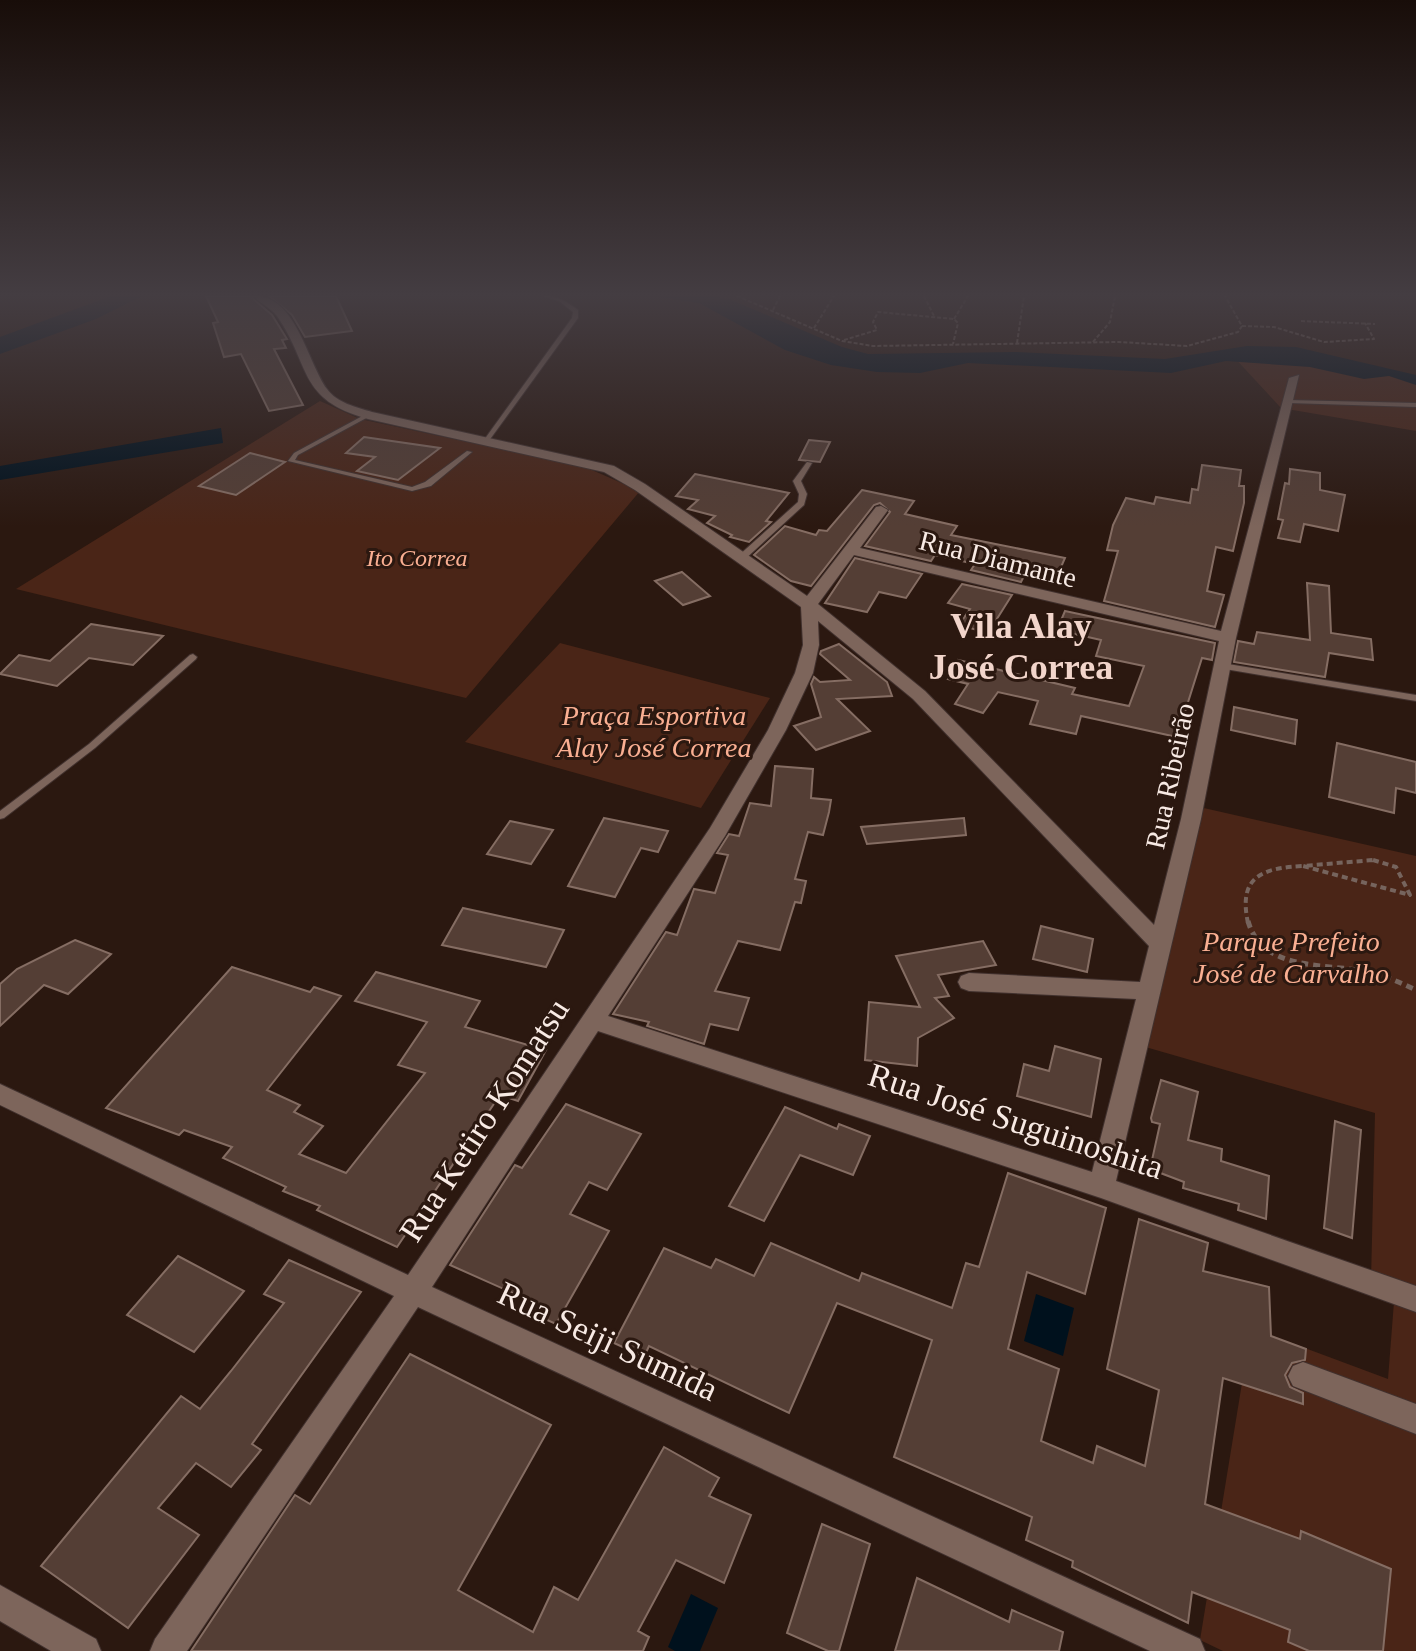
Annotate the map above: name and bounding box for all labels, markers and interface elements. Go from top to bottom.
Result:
street label: Rua Diamante [916,524,1080,594]
park label: Ito Correa [365,545,468,571]
district label: Vila Alay José Correa [929,606,1113,687]
park label: Praça Esportiva Alay José Correa [555,700,751,763]
street label: Rua Ribeirão [1139,700,1201,852]
park label: Parque Prefeito José de Carvalho [1193,926,1389,989]
street label: Rua Ketiro Komatsu [392,992,576,1248]
street label: Rua José Suguinoshita [864,1056,1168,1186]
street label: Rua Seiji Sumida [492,1274,724,1408]

